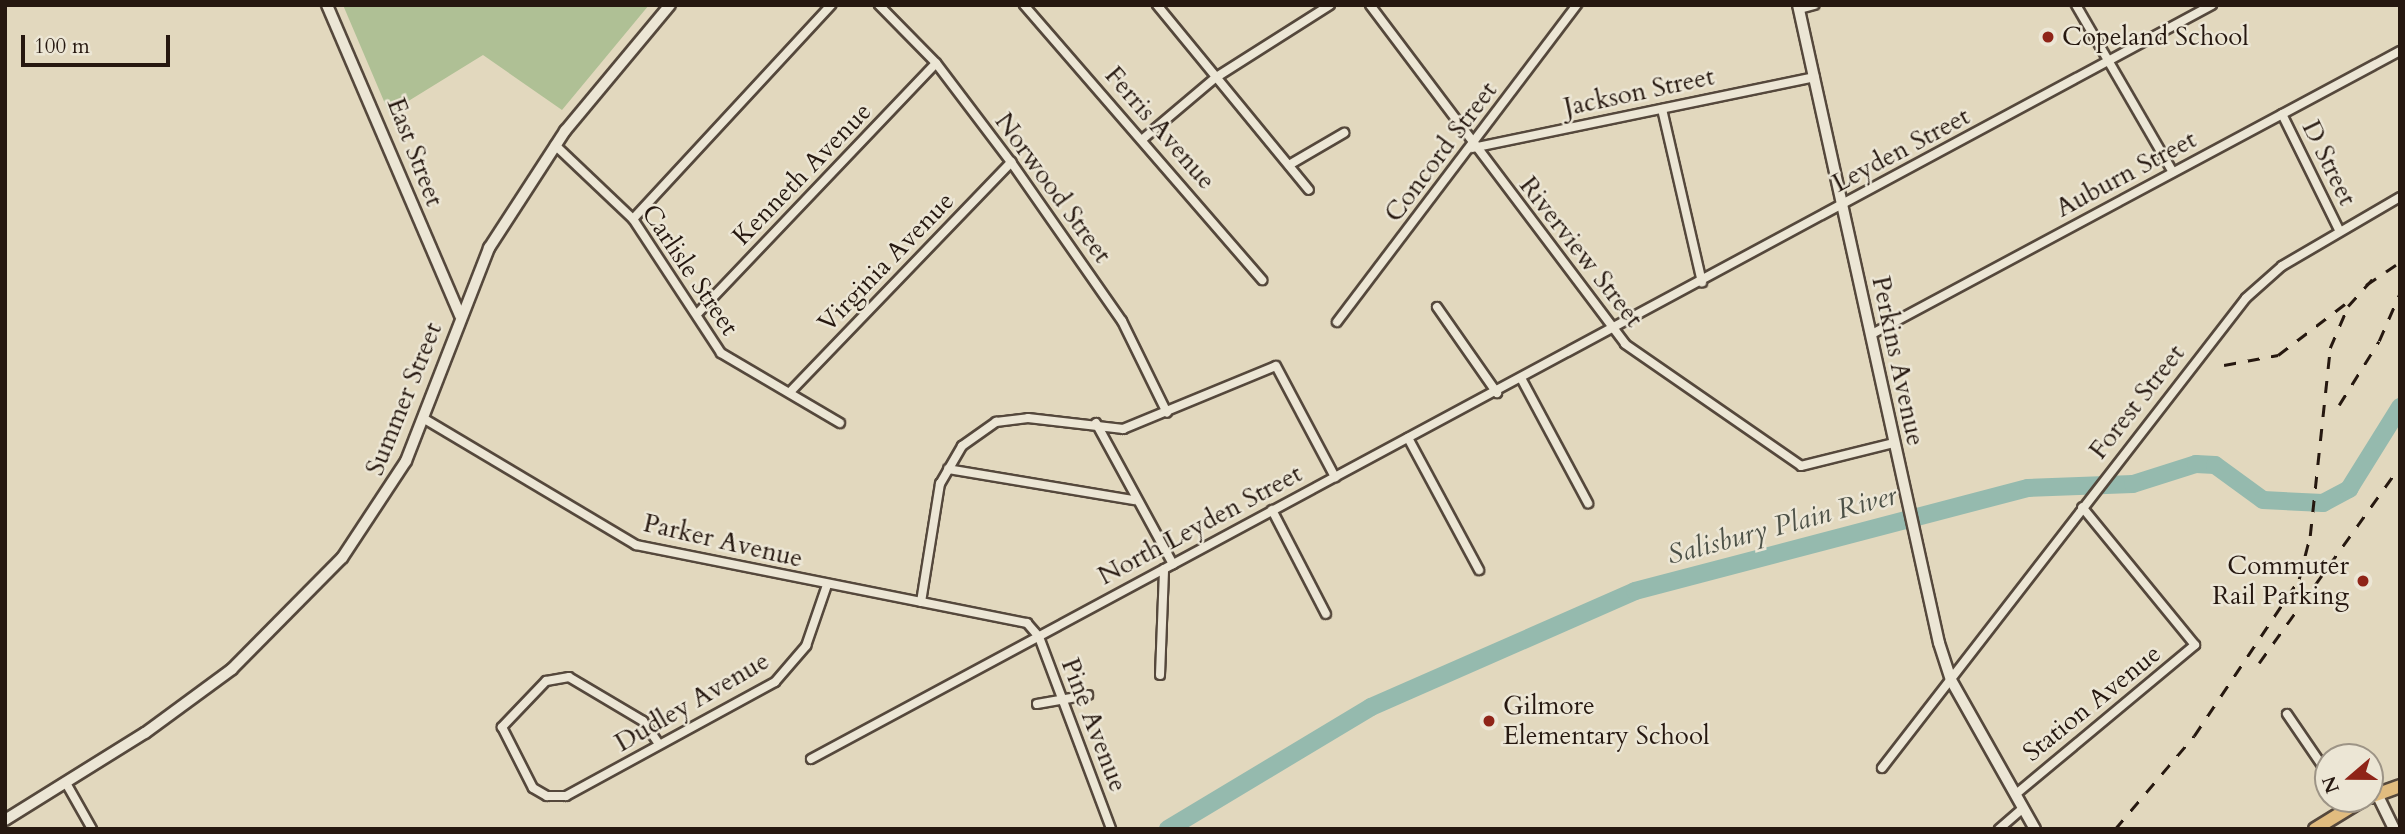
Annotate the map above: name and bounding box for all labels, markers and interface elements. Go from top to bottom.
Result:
scale bar [24,21,173,65]
place label: Copeland School [2062,21,2249,53]
marker: Copeland School [2040,29,2056,45]
text: 100 m [34,32,90,61]
street label: Ferris Avenue [1098,60,1222,196]
street label: Jackson Street [1561,61,1717,123]
street label: Concord Street [1378,76,1504,228]
street label: East Street [380,93,450,211]
street label: Kenneth Avenue [726,96,878,252]
street label: Leyden Street [1827,101,1975,199]
street label: Norwood Street [988,107,1118,269]
street label: D Street [2295,115,2363,211]
street label: Auburn Street [2050,124,2202,224]
street label: Riverview Street [1513,171,1649,333]
street label: Virginia Avenue [811,186,961,338]
street label: Carlisle Street [635,199,745,341]
street label: Perkins Avenue [1865,273,1931,449]
street label: Summer Street [359,318,449,480]
street label: Forest Street [2083,339,2191,465]
street label: North Leyden Street [1093,458,1307,592]
water label: Salisbury Plain River [1664,478,1900,572]
street label: Parker Avenue [640,508,806,574]
place label: Commuter Rail Parking [2212,550,2349,612]
marker: Commuter Rail Parking [2355,573,2371,589]
street label: Station Avenue [2017,638,2167,768]
street label: Dudley Avenue [609,645,775,759]
street label: Pine Avenue [1054,654,1134,796]
place label: Gilmore Elementary School [1503,690,1710,752]
marker: Gilmore Elementary School [1481,713,1497,729]
north arrow [2314,743,2384,813]
text: N [2316,772,2346,797]

